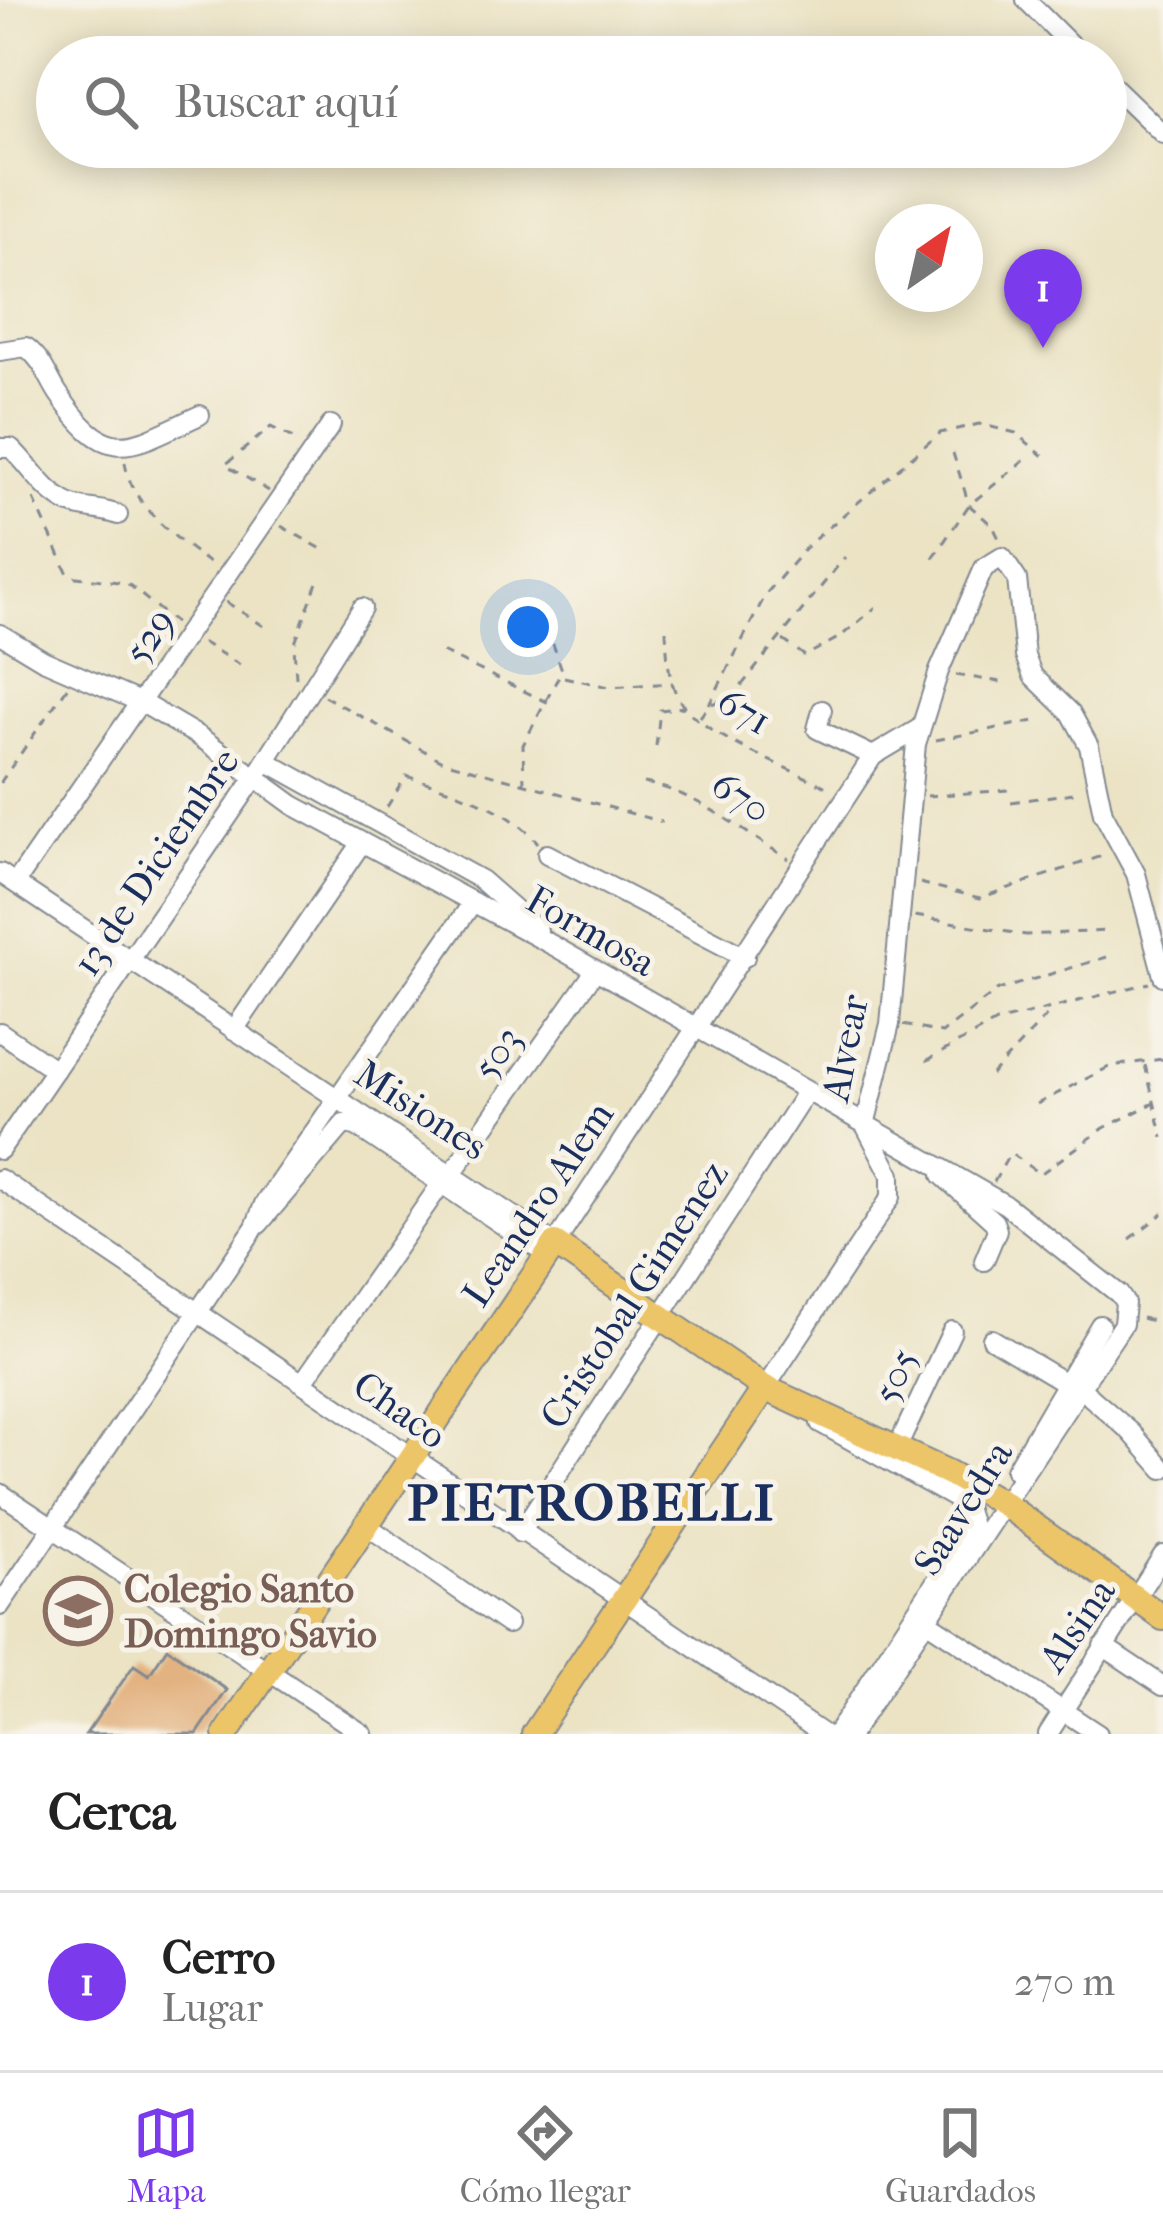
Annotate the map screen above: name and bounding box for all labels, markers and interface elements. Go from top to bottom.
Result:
search box [36,36,1127,168]
icon: search [78,69,144,135]
text: Buscar aquí [174,76,398,129]
north arrow [875,204,983,312]
pin: 1 [1004,249,1082,348]
your location [498,597,558,657]
street label: 529 [114,599,184,673]
street label: 671 [709,678,779,744]
street label: 13 de Diciembre [63,740,249,984]
street label: 670 [703,761,779,833]
street label: Formosa [518,876,665,987]
street label: Alvear [812,990,878,1107]
street label: 503 [463,1018,531,1088]
street label: Misiones [346,1050,496,1170]
street label: Leandro Alem [453,1093,624,1315]
street label: Cristobal Gimenez [530,1153,738,1437]
street label: 505 [863,1341,927,1411]
street label: Chaco [345,1362,455,1458]
street label: Saavedra [904,1432,1023,1584]
district label: PIETROBELLI [407,1473,777,1533]
place label: Colegio Santo Domingo Savio [124,1566,377,1657]
street label: Alsina [1028,1569,1125,1682]
school or university icon: Colegio Santo Domingo Savio [43,1576,113,1646]
text: Cerca [48,1782,175,1842]
text: Cerro [162,1932,275,1985]
text: 1 [80,1959,94,2005]
text: 270 m [1014,1959,1115,2005]
text: Lugar [162,1985,263,2031]
tab: Mapa [127,2100,206,2211]
tab: Cómo llegar [460,2100,631,2211]
tab: Guardados [885,2100,1036,2211]

